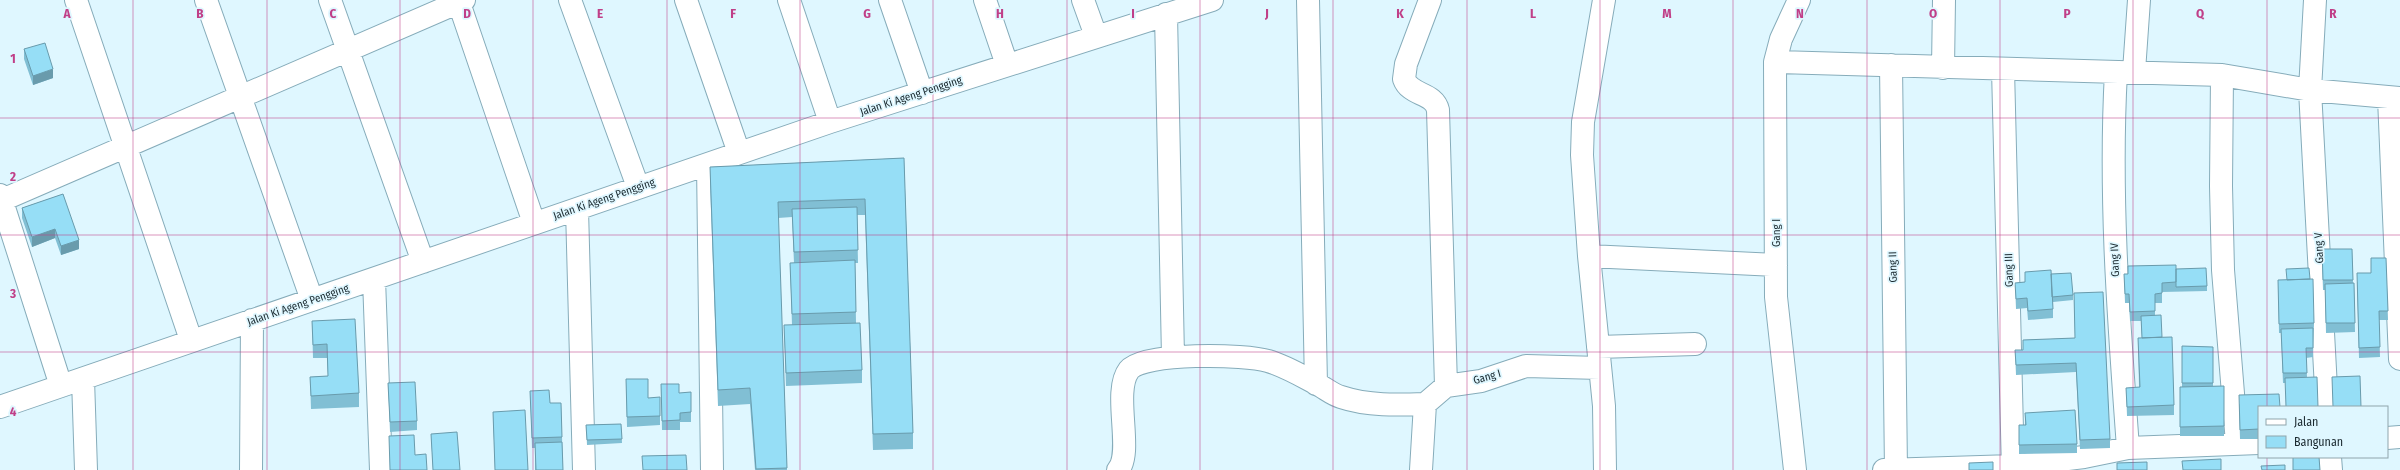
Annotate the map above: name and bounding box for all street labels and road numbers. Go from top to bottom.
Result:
street label: Jalan Ki Ageng Pengging [858,73,964,119]
street label: Jalan Ki Ageng Pengging [551,175,657,222]
street label: Gang I [1770,219,1783,247]
street label: Gang V [2312,232,2326,264]
street label: Gang IV [2108,243,2122,277]
street label: Gang II [1886,251,1900,283]
street label: Gang III [2002,253,2016,287]
street label: Jalan Ki Ageng Pengging [245,281,351,328]
street label: Gang I [1472,367,1502,387]

